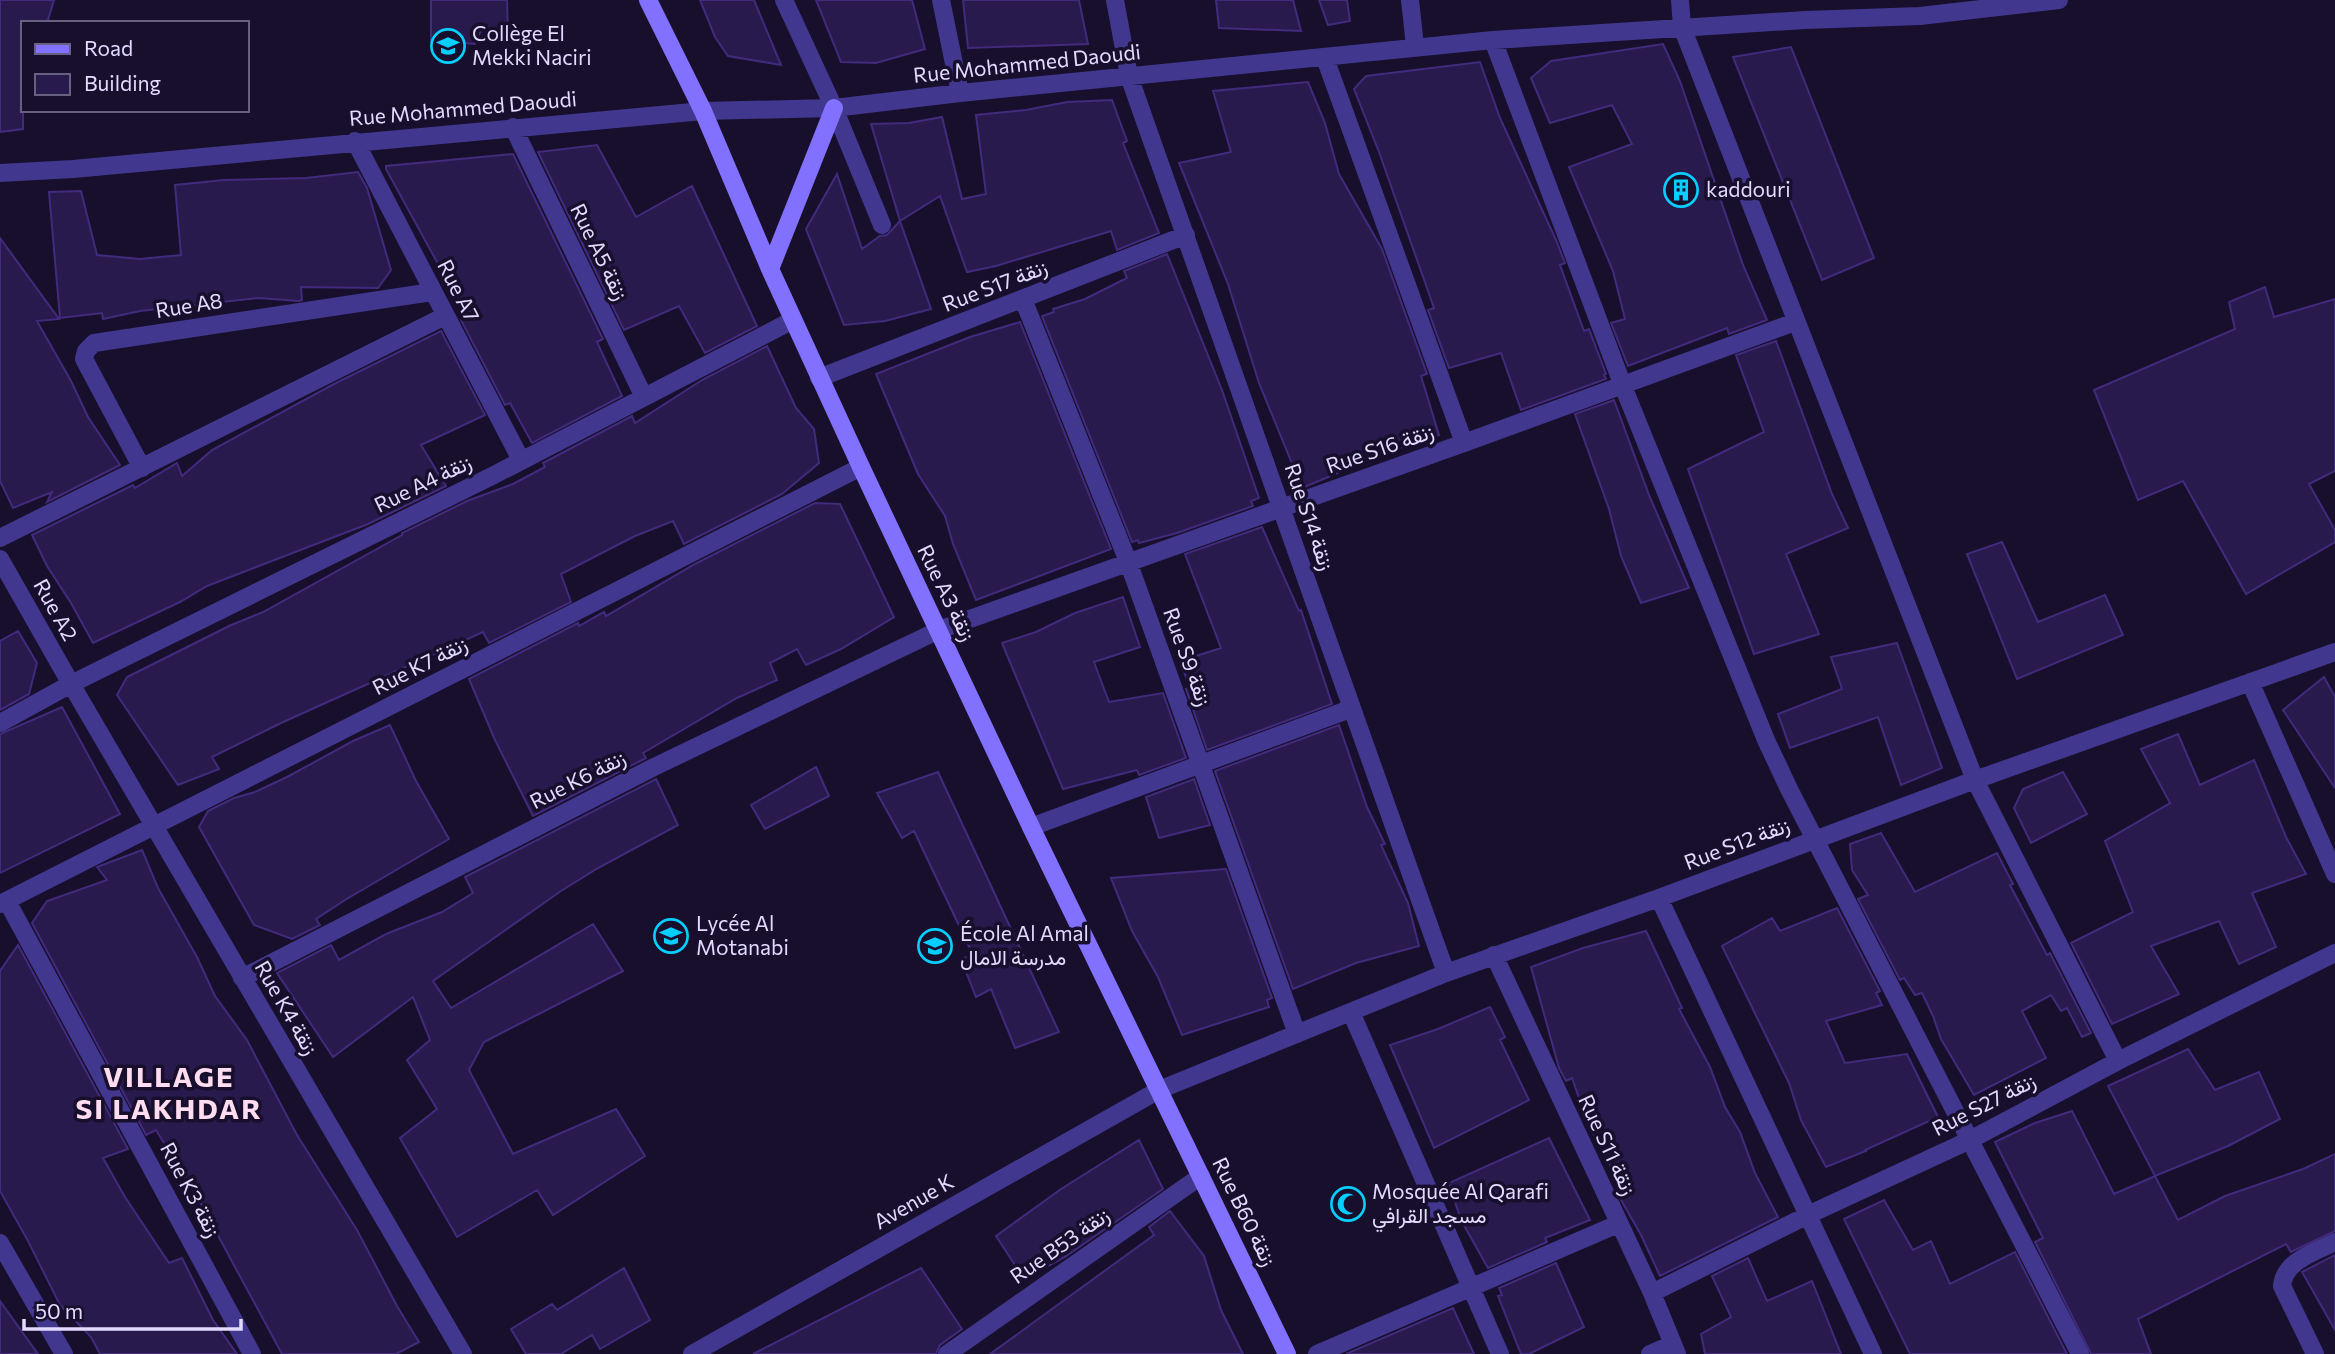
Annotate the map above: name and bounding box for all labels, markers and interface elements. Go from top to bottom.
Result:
place label: Collège El Mekki Naciri [472,20,592,69]
legend [21,21,248,112]
school or university icon: Collège El Mekki Naciri [429,27,467,65]
text: Road [84,35,133,60]
street label: Rue Mohammed Daoudi [912,38,1142,87]
text: Building [84,70,161,95]
street label: Rue Mohammed Daoudi [348,85,578,130]
building icon: kaddouri [1662,171,1700,209]
place label: kaddouri [1706,176,1791,201]
street label: Rue A5 زنقة [564,199,634,305]
street label: Rue S17 زنقة [939,253,1051,318]
street label: Rue A7 [433,255,486,326]
street label: Rue A8 [153,287,224,322]
street label: Rue S16 زنقة [1323,418,1437,480]
street label: Rue A4 زنقة [370,448,476,519]
street label: Rue S14 زنقة [1279,460,1340,574]
street label: Rue A3 زنقة [911,540,981,646]
street label: Rue A2 [29,574,83,645]
street label: Rue S9 زنقة [1157,604,1218,710]
street label: Rue K7 زنقة [368,630,472,701]
street label: Rue K6 زنقة [525,744,630,815]
street label: Rue S12 زنقة [1680,811,1793,876]
place label: Lycée Al Motanabi [696,910,789,959]
school or university icon: Lycée Al Motanabi [652,917,690,955]
place label: École Al Amal مدرسة الامال [960,920,1089,971]
school or university icon: École Al Amal مدرسة الامال [916,927,954,965]
street label: Rue K4 زنقة [249,956,324,1060]
district label: VILLAGE SI LAKHDAR [75,1059,263,1125]
street label: Rue S27 زنقة [1927,1067,2040,1142]
street label: Rue S11 زنقة [1572,1090,1643,1200]
street label: Rue K3 زنقة [154,1138,227,1242]
street label: Rue B60 زنقة [1206,1153,1282,1271]
street label: Avenue K [869,1168,958,1234]
place label: Mosquée Al Qarafi مسجد القرافي [1372,1178,1549,1233]
mosque icon: Mosquée Al Qarafi مسجد القرافي [1329,1185,1367,1223]
street label: Rue B53 زنقة [1005,1201,1115,1290]
scale bar [24,1288,242,1332]
text: 50 m [35,1298,83,1323]

